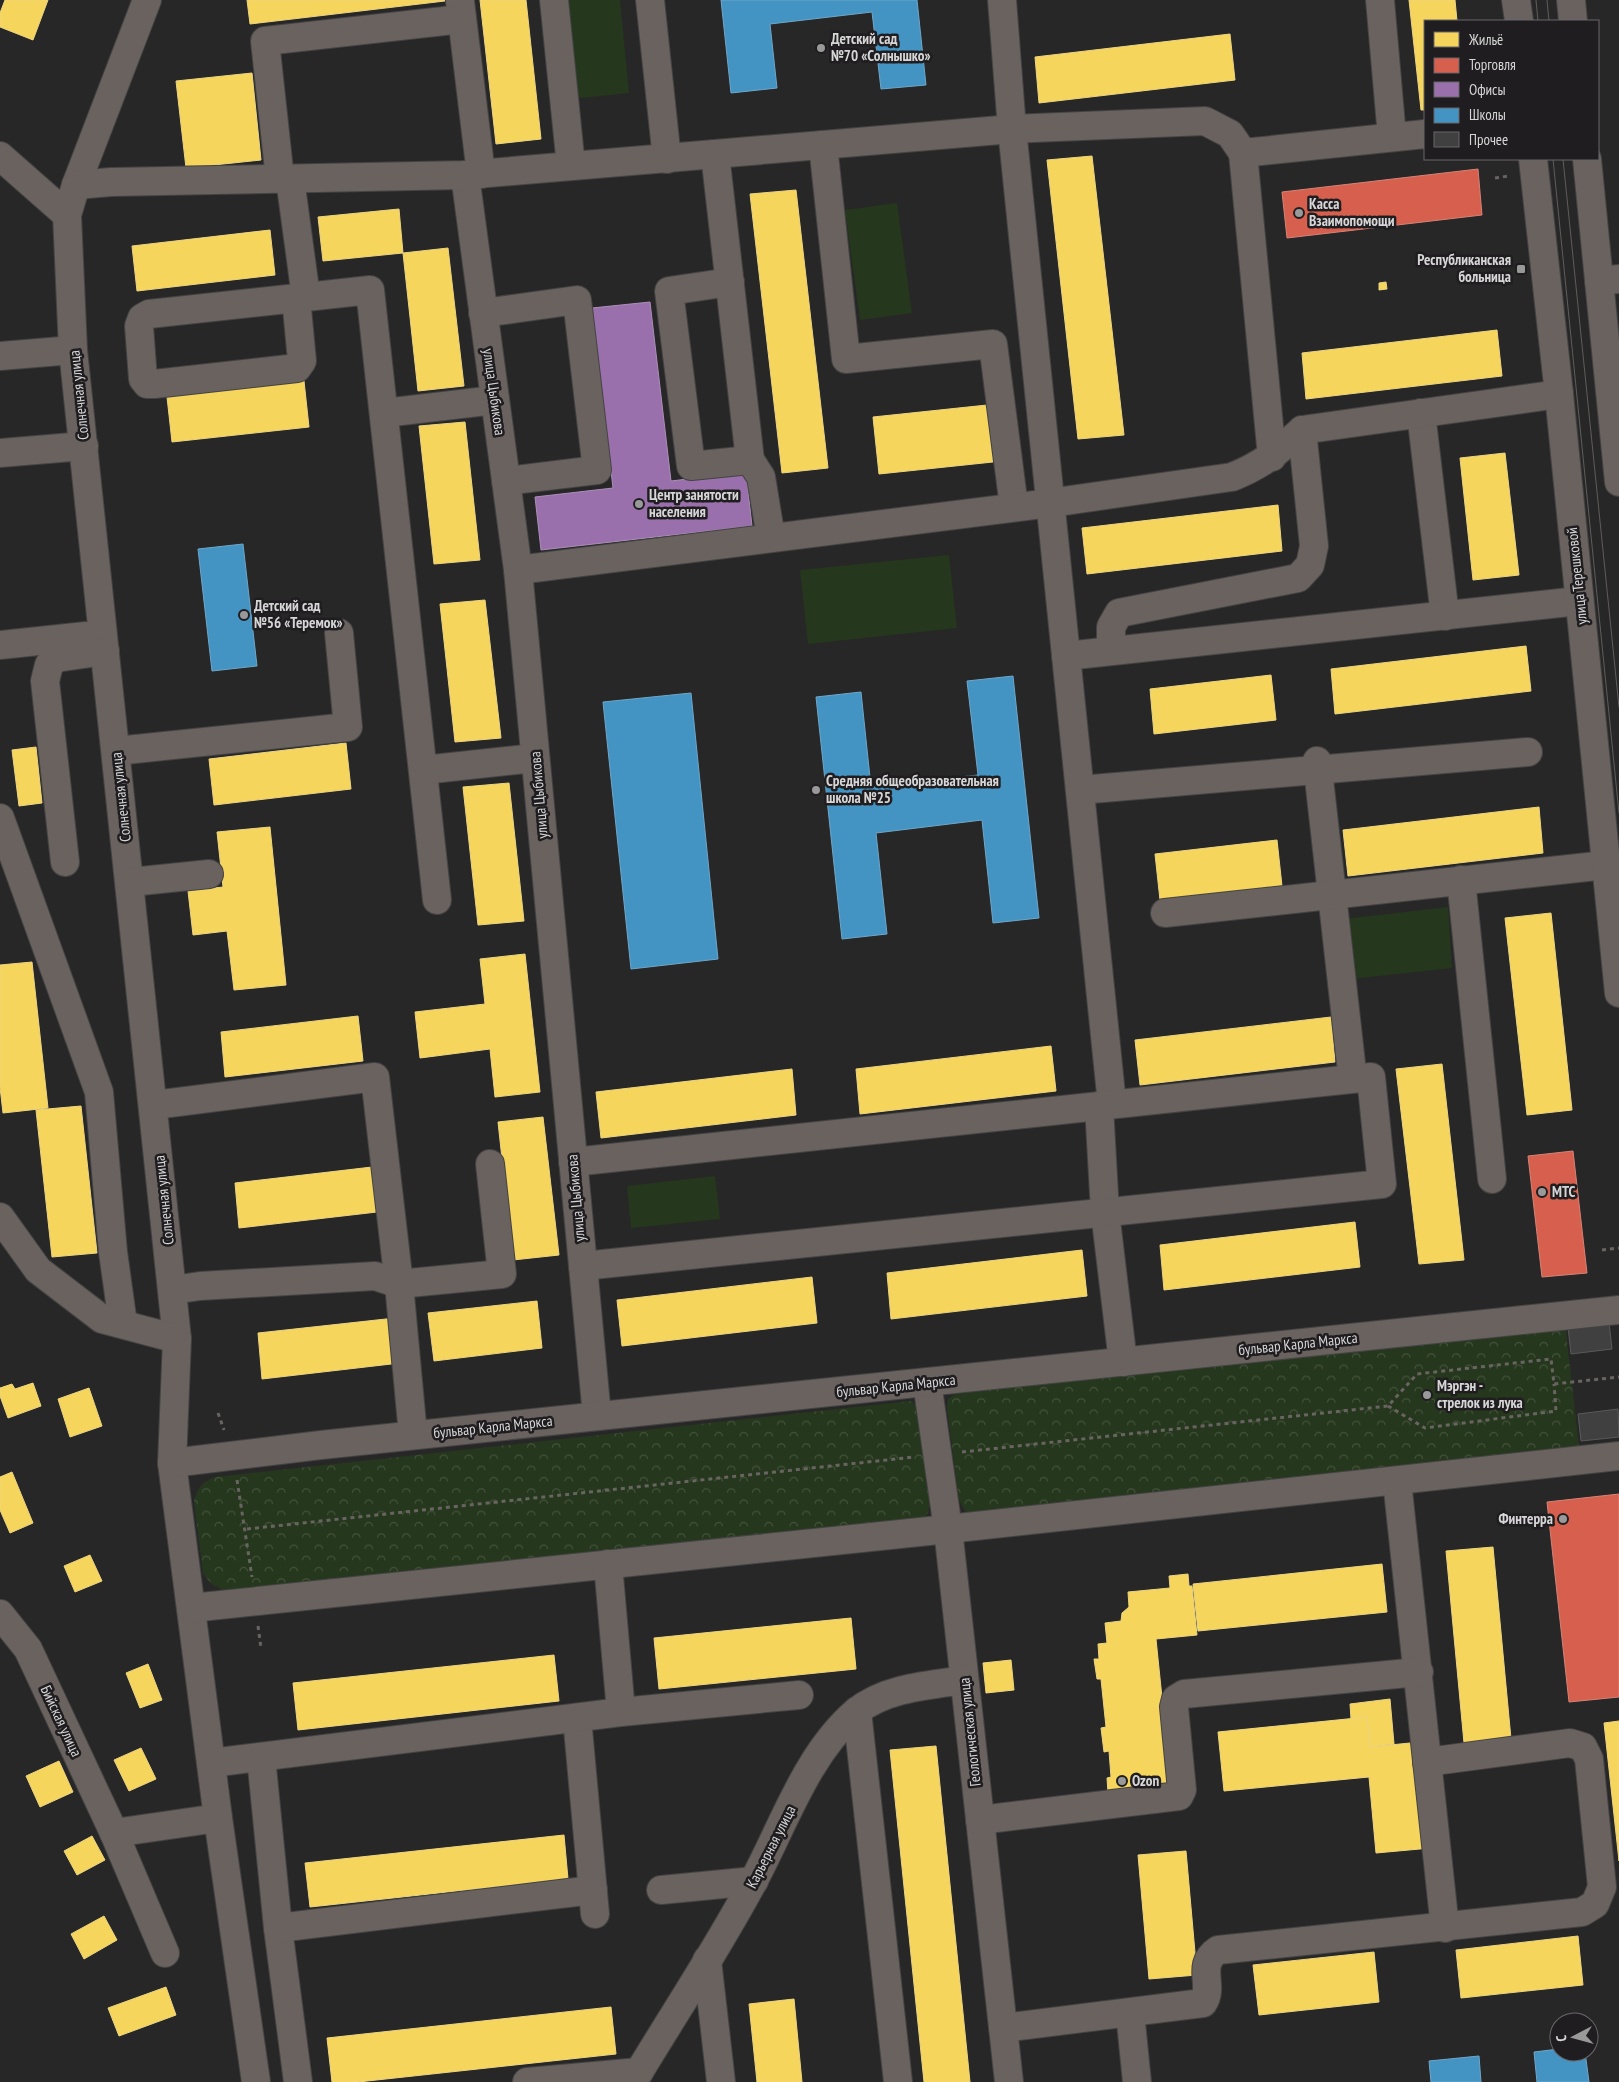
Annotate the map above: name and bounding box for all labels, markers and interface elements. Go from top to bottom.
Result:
legend [1424,20,1599,160]
place label: Детский сад №70 «Солнышко» [831,29,931,65]
text: Жильё [1468,30,1503,49]
marker: Детский сад №70 «Солнышко» [815,42,827,54]
text: Торговля [1469,55,1516,74]
text: Офисы [1469,80,1505,99]
text: Школы [1469,105,1506,124]
text: Прочее [1469,130,1508,149]
place label: Касса Взаимопомощи [1309,194,1395,230]
marker: Касса Взаимопомощи [1293,207,1305,219]
place label: Республиканская больница [1417,250,1511,286]
marker: Республиканская больница [1515,263,1527,275]
street label: улица Цыбикова [479,347,510,437]
street label: Солнечная улица [64,349,93,441]
place label: Центр занятости населения [649,485,739,521]
marker: Центр занятости населения [633,498,645,510]
street label: улица Терешковой [1562,526,1591,626]
place label: Детский сад №56 «Теремок» [254,596,343,632]
marker: Детский сад №56 «Теремок» [238,609,250,621]
street label: Солнечная улица [106,751,135,843]
street label: улица Цыбикова [525,751,552,839]
place label: Средняя общеобразовательная школа №25 [826,771,999,807]
marker: Средняя общеобразовательная школа №25 [810,784,822,796]
street label: Солнечная улица [149,1154,178,1246]
street label: улица Цыбикова [562,1154,589,1242]
place label: МТС [1552,1182,1576,1201]
marker: МТС [1536,1186,1548,1198]
street label: бульвар Карла Маркса [1237,1328,1358,1359]
street label: бульвар Карла Маркса [835,1370,956,1401]
place label: Мэргэн - стрелок из лука [1437,1376,1523,1412]
marker: Мэргэн - стрелок из лука [1421,1389,1433,1401]
street label: бульвар Карла Маркса [432,1411,553,1442]
place label: Финтерра [1498,1509,1553,1528]
marker: Финтерра [1557,1513,1569,1525]
street label: Геологическая улица [954,1677,985,1787]
street label: Бийская улица [37,1682,86,1760]
place label: Ozon [1132,1771,1159,1790]
marker: Ozon [1116,1775,1128,1787]
street label: Карьерная улица [742,1802,800,1891]
north arrow [1549,2012,1599,2062]
text: С [1552,2034,1570,2042]

